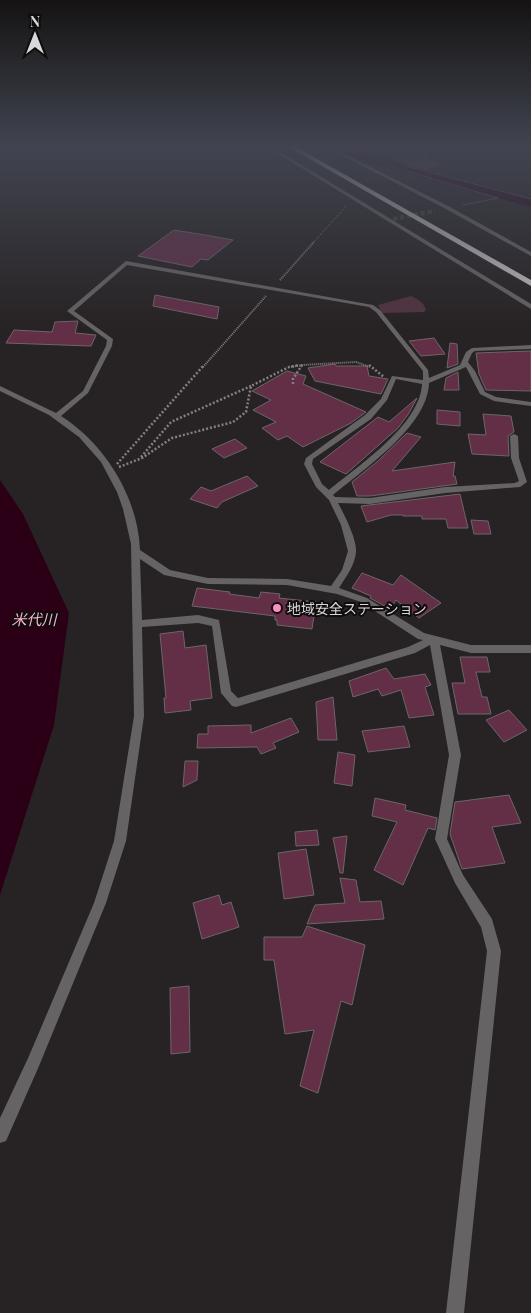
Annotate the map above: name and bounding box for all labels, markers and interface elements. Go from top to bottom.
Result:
north arrow [10,10,60,60]
text: N [30,12,40,31]
place label: 地域安全ステーション [287,599,427,618]
marker: 地域安全ステーション [271,602,283,614]
water label: 米代川 [11,609,58,629]

